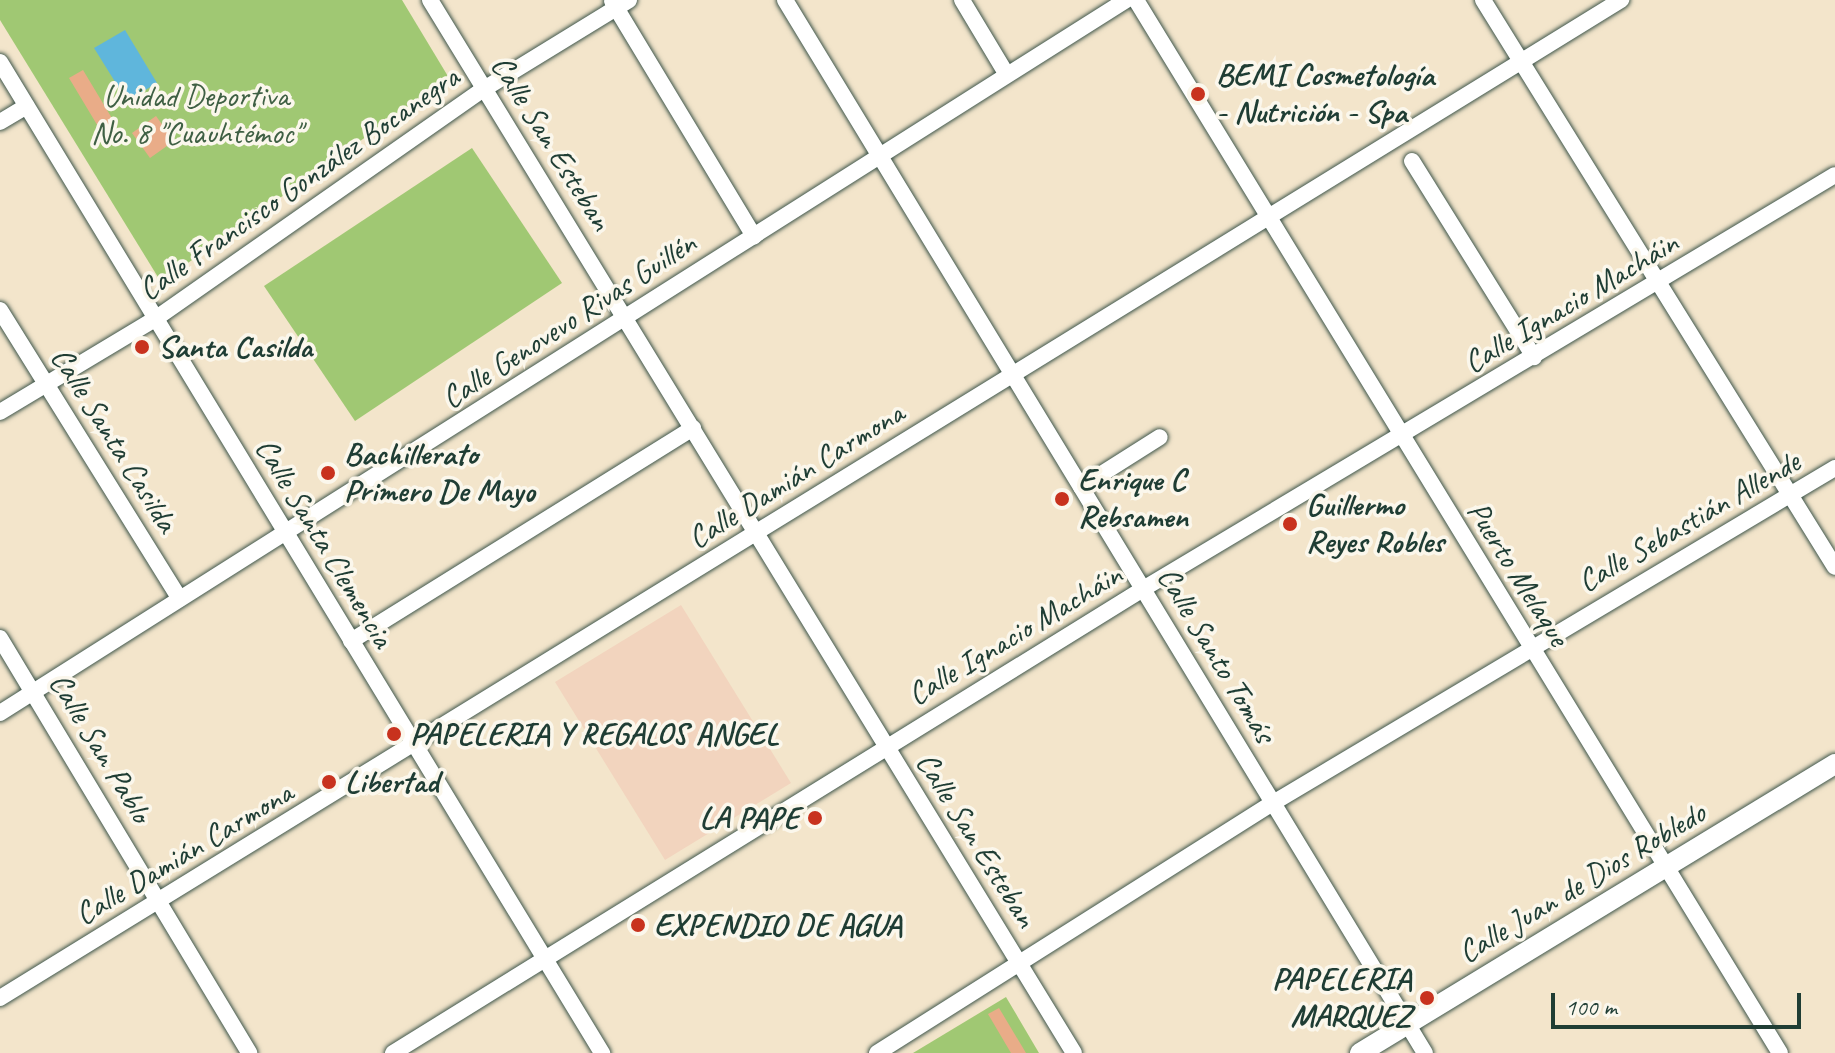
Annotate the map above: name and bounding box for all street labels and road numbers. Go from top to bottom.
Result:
street label: Calle San Esteban [482,48,620,238]
street label: Calle Francisco González Bocanegra [131,58,467,310]
street label: Calle Ignacio Macháin [1456,224,1686,382]
street label: Calle Genovevo Rivas Guillén [435,225,703,417]
street label: Calle Santa Casilda [42,341,186,539]
street label: Calle Damián Carmona [680,394,912,558]
street label: Calle Santa Clemencia [246,430,402,656]
street label: Calle Sebastián Allende [1572,443,1806,601]
street label: Puerto Melaque [1458,494,1578,654]
street label: Calle Ignacio Macháin [900,556,1130,714]
street label: Calle Santo Tomás [1149,561,1283,749]
street label: Calle San Pablo [40,666,160,830]
street label: Calle San Esteban [907,745,1045,935]
street label: Calle Damián Carmona [67,773,301,935]
street label: Calle Juan de Dios Robledo [1452,794,1712,972]

